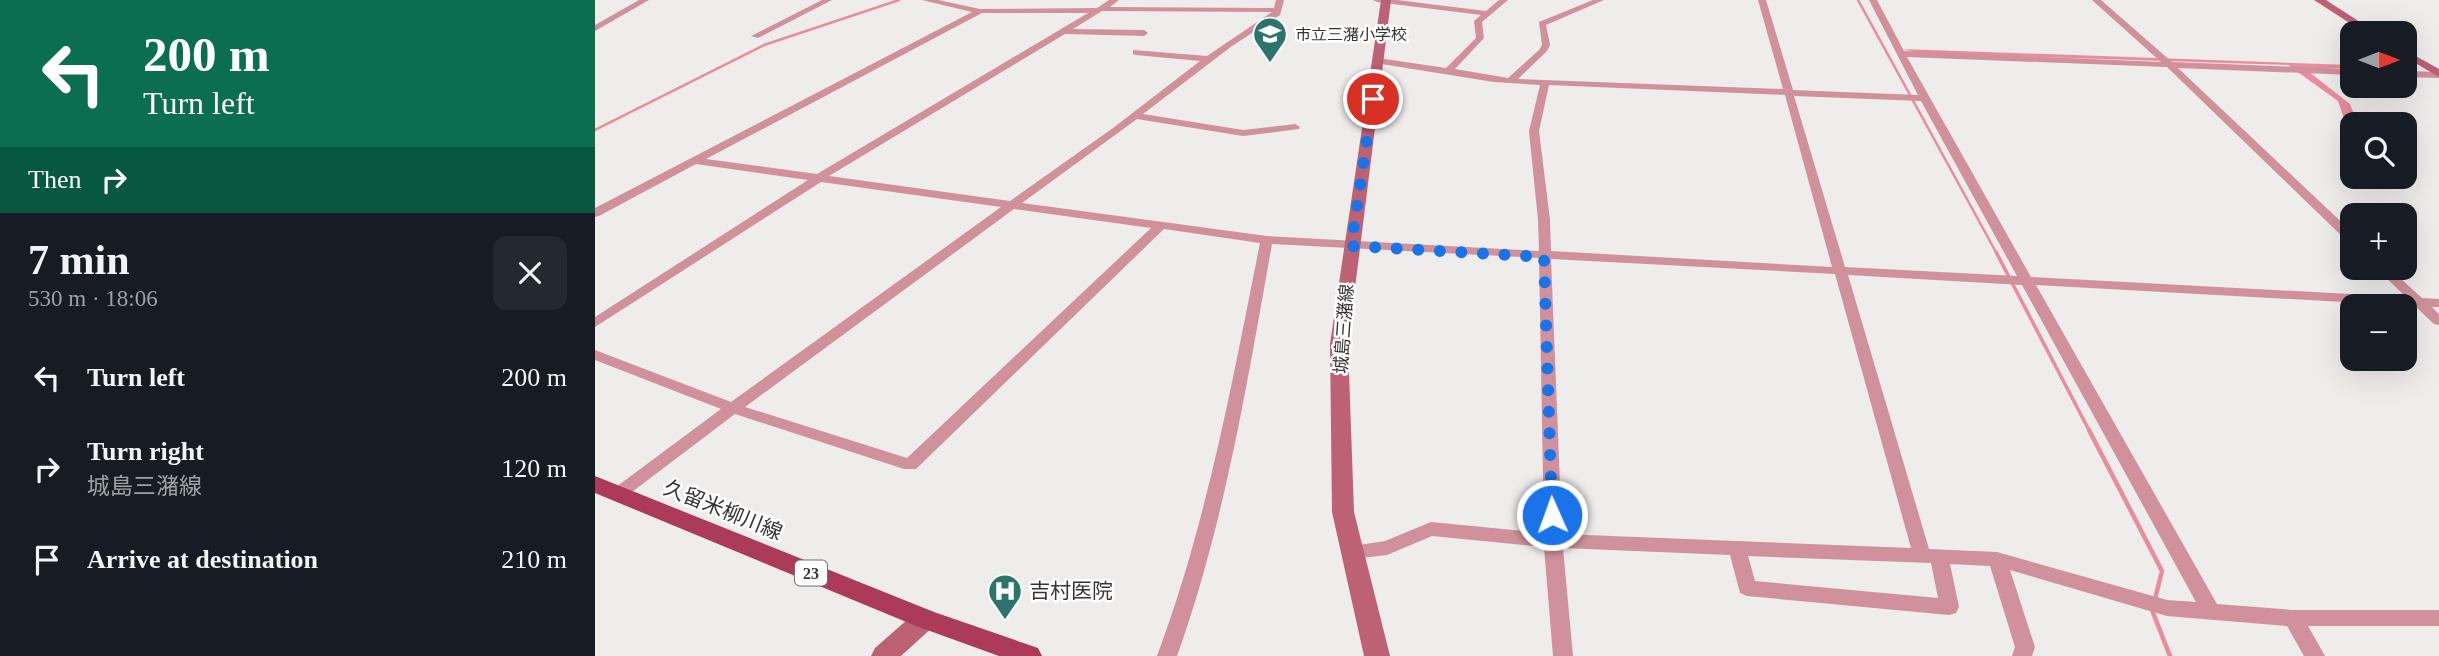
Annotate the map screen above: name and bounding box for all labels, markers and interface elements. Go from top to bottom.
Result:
school or university icon: 市立三潴小学校 [1251,15,1289,64]
north arrow [2340,21,2417,98]
map controls [2340,21,2417,371]
place label: 市立三潴小学校 [1295,26,1407,43]
text: 200 m [143,27,270,82]
icon: left [28,28,119,119]
pin [1343,69,1403,129]
icon: arrive [1354,80,1392,118]
text: Turn left [143,85,255,121]
button: search [2340,112,2417,189]
icon: right [95,161,133,199]
text: Then [28,165,81,194]
button: + [2340,203,2417,280]
button: close [493,236,567,310]
text: 7 min [28,237,130,283]
street label: 城島三潴線 [1331,283,1357,375]
text: 530 m · 18:06 [28,286,158,311]
button: − [2340,294,2417,371]
icon: left [28,359,66,397]
text: Turn left [87,363,185,392]
text: 200 m [501,363,567,392]
text: Turn right [87,437,204,466]
icon: right [28,450,66,488]
text: 120 m [501,454,567,483]
text: 城島三潴線 [87,474,202,499]
street label: 久留米柳川線 [660,475,786,545]
position arrow [1515,478,1589,552]
icon: arrive [28,541,66,579]
text: Arrive at destination [87,545,318,574]
text: 210 m [501,545,567,574]
road number: 23 [795,560,827,586]
hospital icon: 吉村医院 [986,572,1024,621]
place label: 吉村医院 [1029,579,1113,603]

